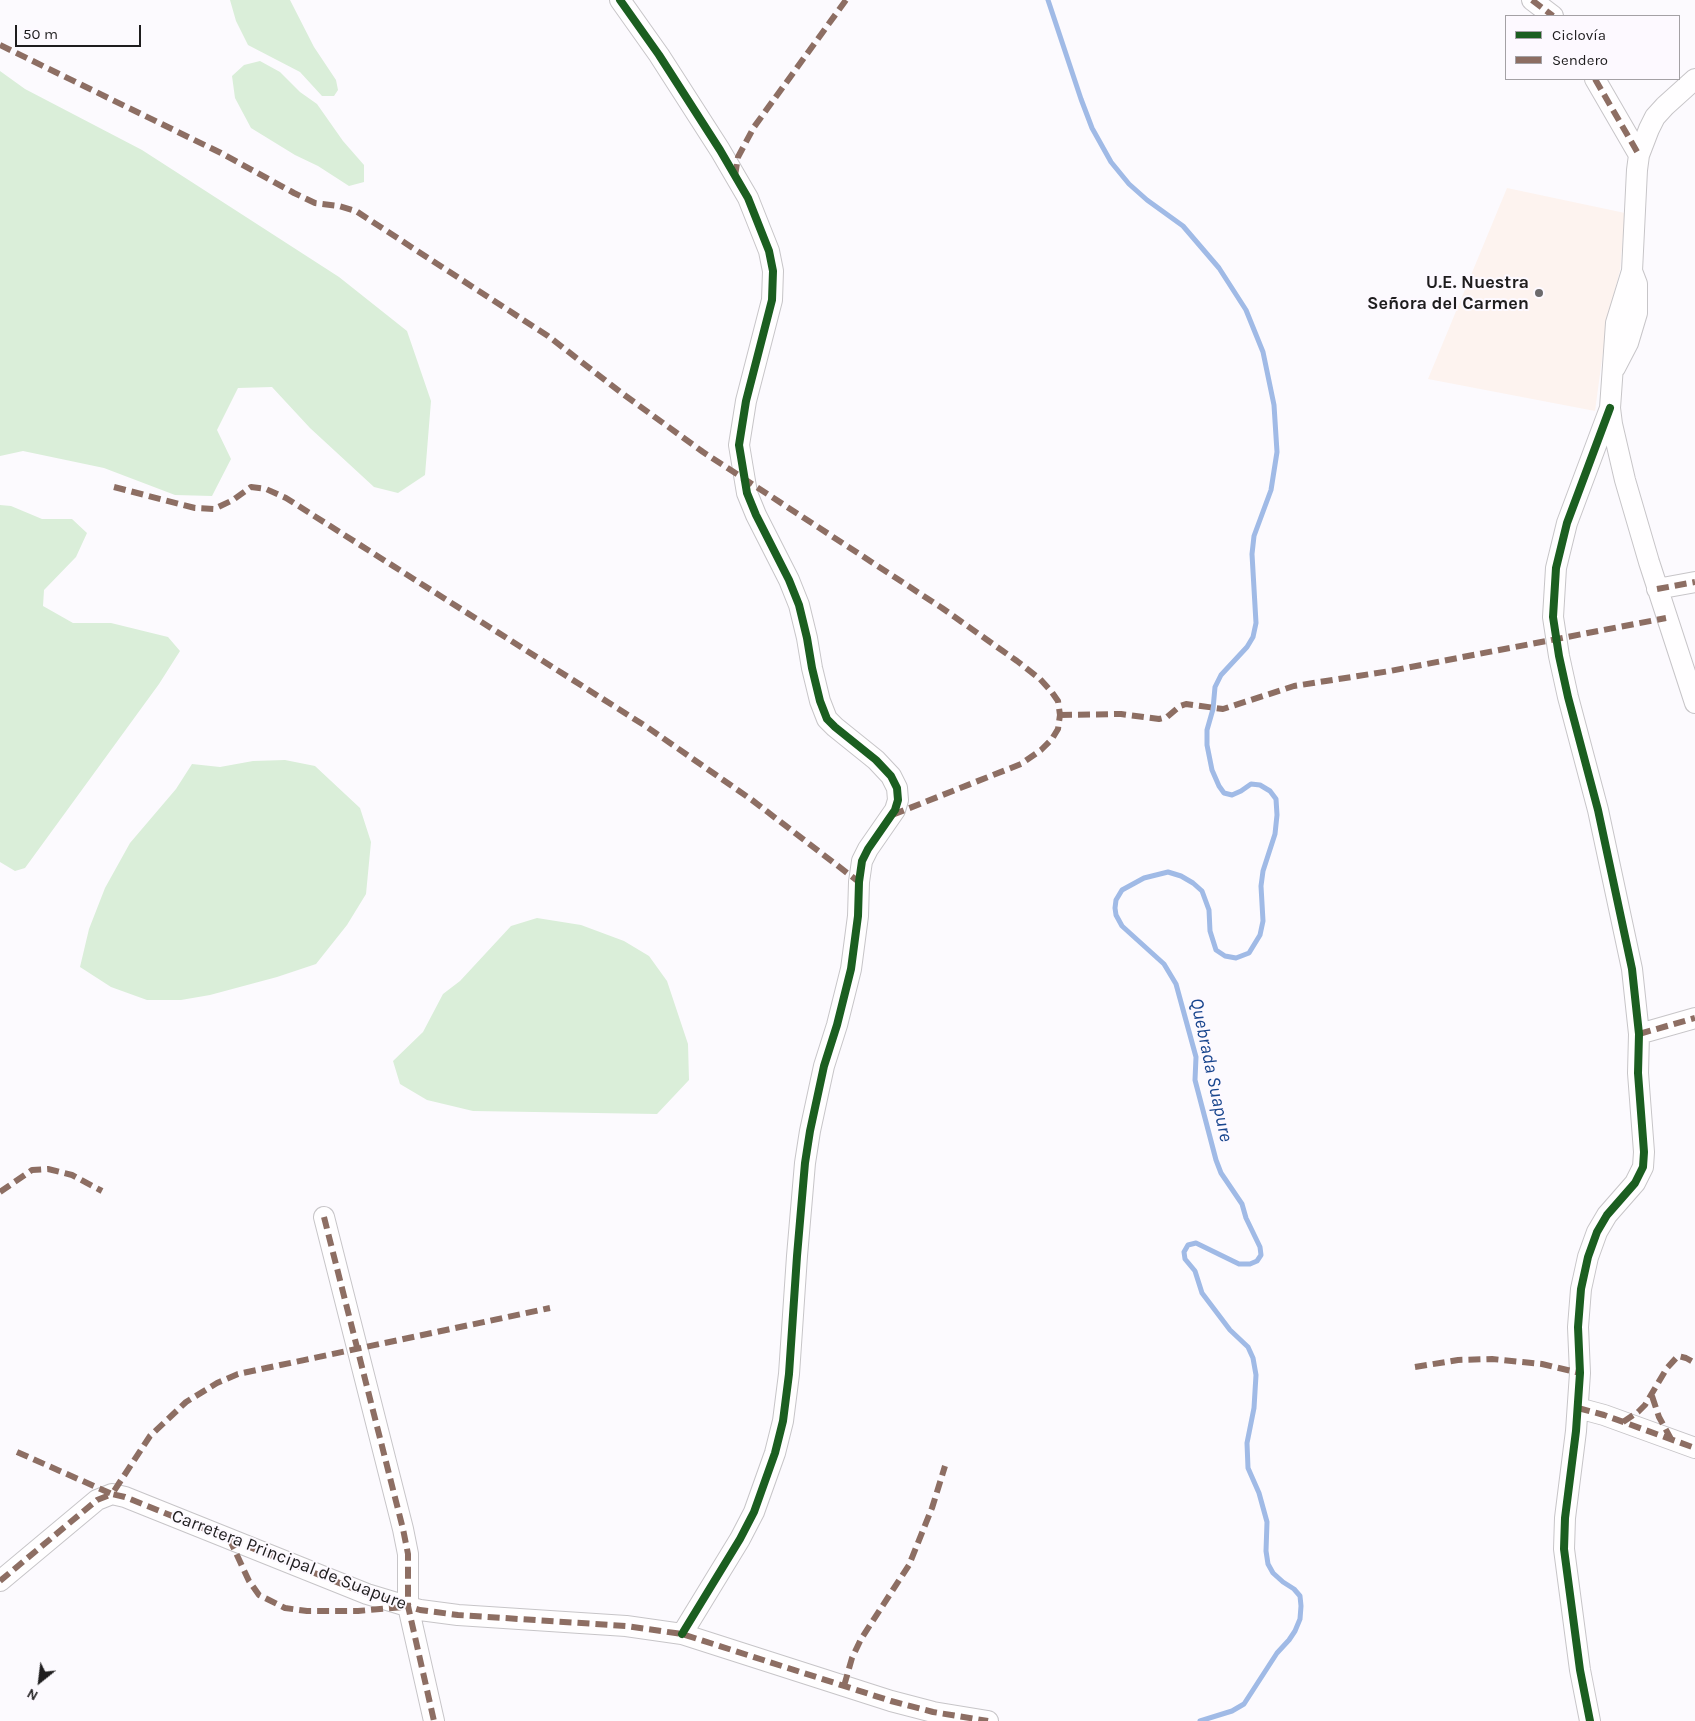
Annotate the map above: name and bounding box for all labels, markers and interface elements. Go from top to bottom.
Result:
scale bar [18,15,144,47]
legend [1505,15,1680,80]
text: 50 m [23,25,58,43]
text: Ciclovía [1552,26,1606,44]
text: Sendero [1552,51,1608,69]
place label: U.E. Nuestra Señora del Carmen [1367,272,1529,314]
marker: U.E. Nuestra Señora del Carmen [1533,287,1545,299]
water label: Quebrada Suapure [1185,996,1237,1144]
street label: Carretera Principal de Suapure [168,1505,410,1615]
north arrow [15,1656,65,1706]
text: N [24,1685,41,1704]

